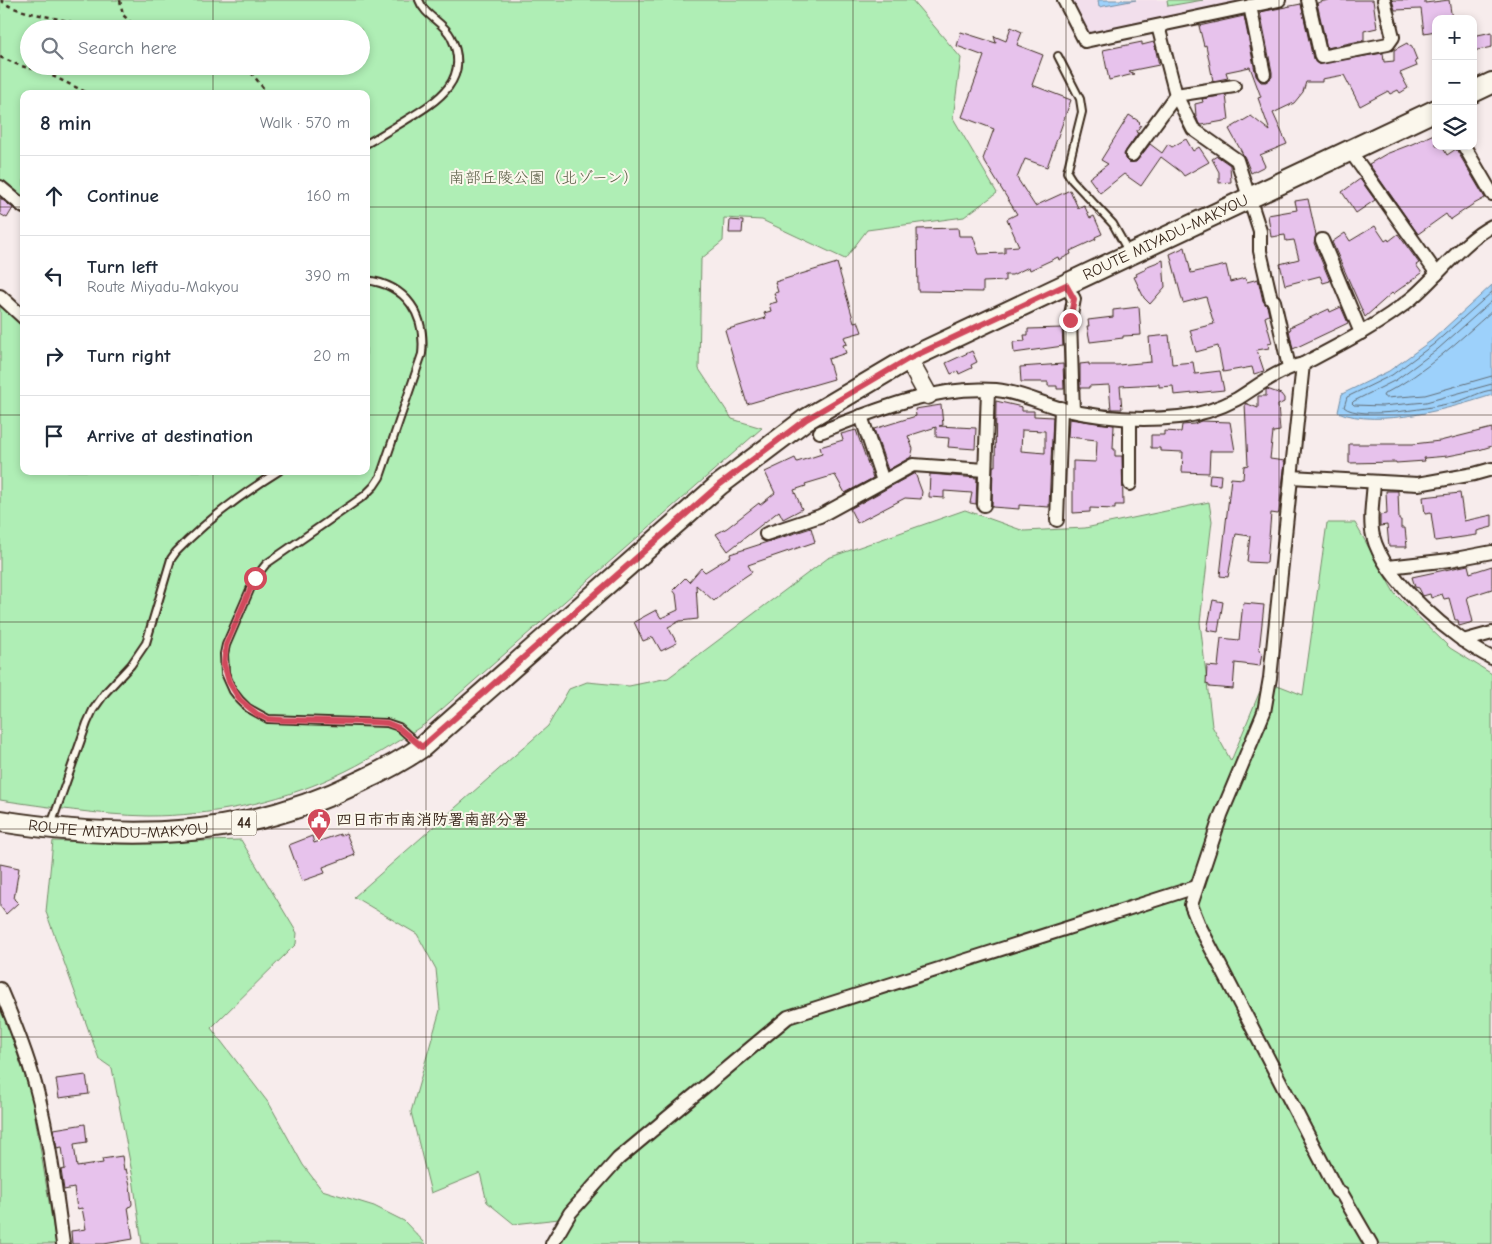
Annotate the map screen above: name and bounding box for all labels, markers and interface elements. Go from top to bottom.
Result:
map controls [1432,15,1477,150]
button: + [1432,15,1477,60]
search box [20,20,370,75]
icon: search [38,34,66,62]
text: Search here [78,37,177,59]
button: − [1432,60,1477,105]
button: layers [1432,105,1477,150]
text: 8 min [40,111,91,135]
text: Walk · 570 m [260,114,350,132]
park label: 南部丘陵公園（北ゾーン） [449,169,639,187]
icon: ahead [40,182,68,210]
text: Continue [87,185,159,207]
text: 160 m [307,187,350,205]
street label: ROUTE MIYADU-MAKYOU [1080,191,1251,284]
text: Turn left [87,256,158,278]
icon: left [40,262,68,290]
text: 390 m [305,267,350,285]
text: Route Miyadu-Makyou [87,278,239,296]
route end [1059,309,1082,332]
icon: right [40,342,68,370]
text: Turn right [87,345,171,367]
text: 20 m [313,347,350,365]
icon: arrive [40,422,68,450]
text: Arrive at destination [87,425,253,447]
route start [244,567,267,590]
public building icon: 四日市市南消防署南部分署 [306,807,332,841]
road number: 44 [232,810,256,836]
place label: 四日市市南消防署南部分署 [336,811,528,829]
street label: ROUTE MIYADU-MAKYOU [27,816,210,842]

